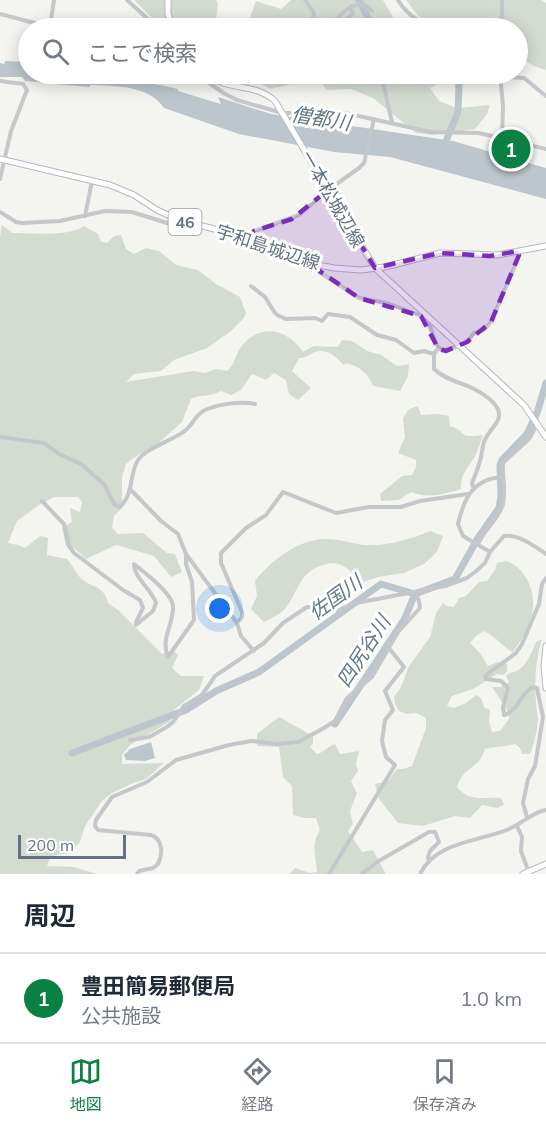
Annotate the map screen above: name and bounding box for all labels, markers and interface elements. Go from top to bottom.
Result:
search box [18,18,528,84]
icon: search [39,35,72,68]
text: ここで検索 [87,39,197,67]
water label: 僧都川 [289,101,355,135]
pin: 1 [492,126,530,172]
street label: 一本松城辺線 [296,146,370,252]
road number: 46 [168,209,201,235]
street label: 宇和島城辺線 [213,219,323,275]
water label: 佐国川 [303,568,368,625]
your location [205,594,234,623]
water label: 四尻谷川 [331,609,396,691]
scale bar [18,832,126,860]
text: 200 m [27,835,74,855]
text: 周辺 [24,899,76,932]
text: 豊田簡易郵便局 [81,972,235,1000]
text: 1 [38,986,50,1011]
text: 1.0 km [460,986,522,1011]
text: 公共施設 [81,1003,161,1028]
tab: 地図 [69,1055,102,1115]
tab: 経路 [241,1055,274,1115]
tab: 保存済み [413,1055,477,1115]

